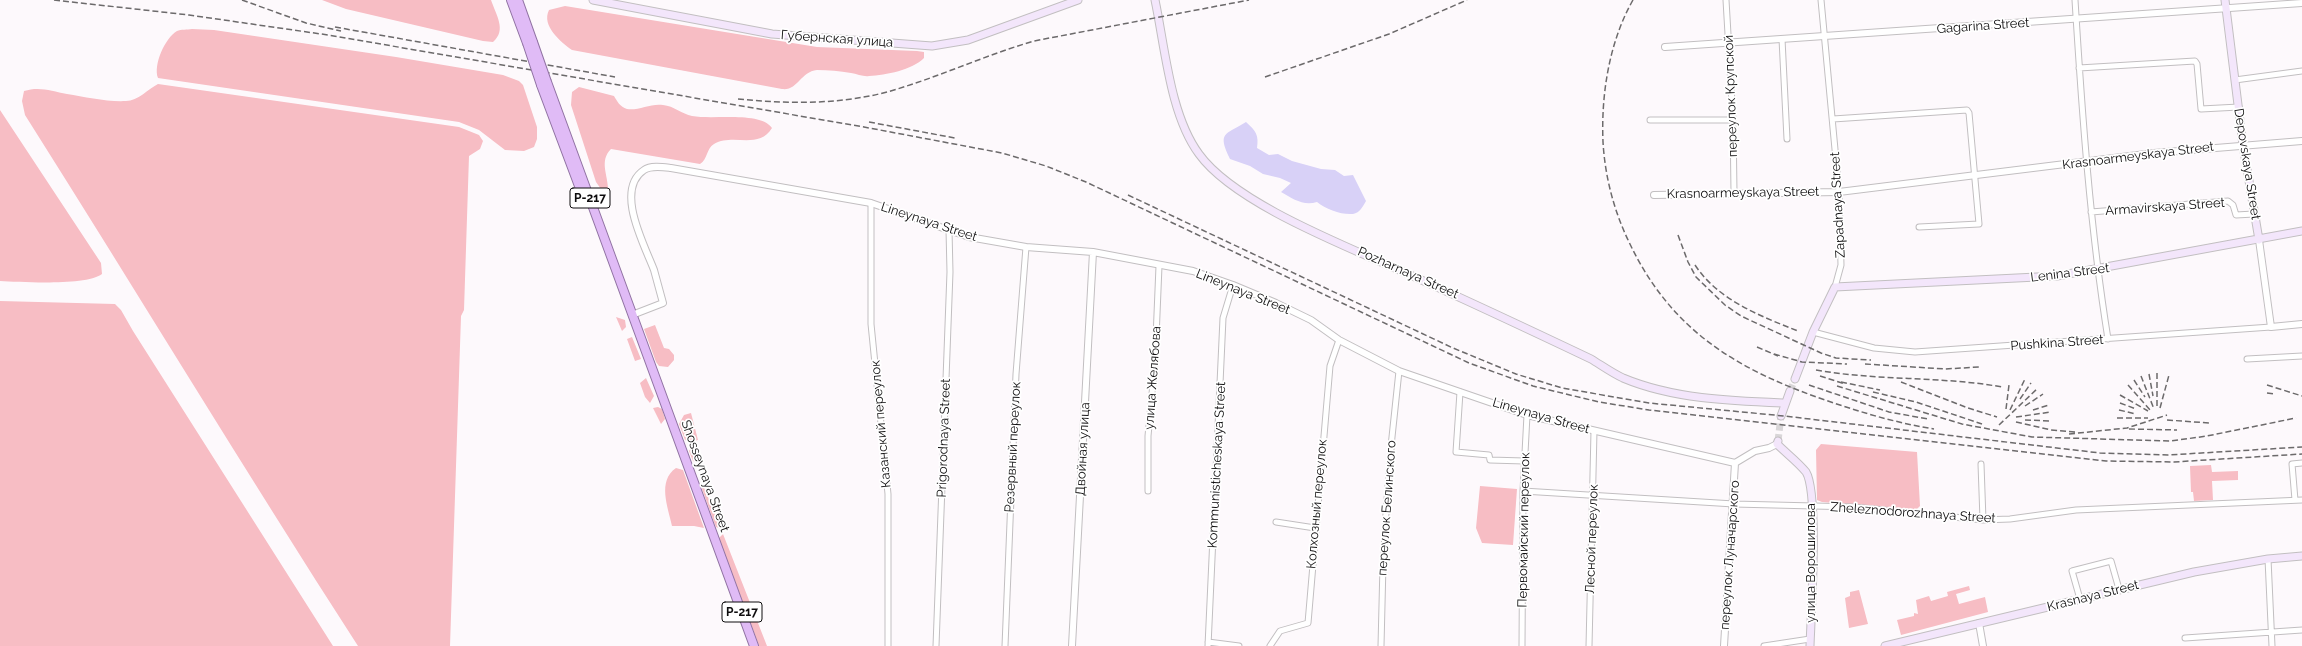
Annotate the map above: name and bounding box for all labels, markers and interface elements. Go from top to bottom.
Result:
street label: Gagarina Street [1936,15,2030,37]
street label: Губернская улица [780,27,894,51]
street label: переулок Крупской [1721,35,1741,157]
street label: Depovskaya Street [2230,107,2264,221]
street label: Krasnoarmeyskaya Street [2061,139,2215,173]
street label: Zapadnaya Street [1827,152,1849,258]
street label: Krasnoarmeyskaya Street [1666,184,1820,202]
road number: Р-217 [570,188,610,208]
street label: Armavirskaya Street [2105,195,2225,219]
street label: Lineynaya Street [879,199,979,245]
street label: Pozharnaya Street [1355,244,1461,302]
street label: Lenina Street [2030,260,2110,286]
street label: Lineynaya Street [1194,266,1292,318]
street label: улица Желябова [1142,326,1164,430]
street label: Pushkina Street [2010,332,2104,354]
street label: Казанский переулок [868,360,894,488]
street label: Prigorodnaya Street [934,378,954,498]
street label: Резервный переулок [1002,381,1024,513]
street label: Kommunisticheskaya Street [1205,381,1229,549]
street label: Lineynaya Street [1491,395,1591,437]
street label: Двойная улица [1073,402,1093,496]
street label: Shosseynaya Street [677,418,733,534]
street label: Колхозный переулок [1304,439,1330,569]
street label: переулок Белинского [1374,440,1400,576]
street label: Первомайский переулок [1515,452,1533,608]
street label: переулок Луначарского [1717,480,1743,630]
street label: Лесной переулок [1582,484,1602,594]
street label: Zheleznodorozhnaya Street [1830,499,1996,527]
street label: улица Ворошилова [1803,503,1819,623]
street label: Krasnaya Street [2045,577,2141,615]
road number: Р-217 [722,602,762,622]

